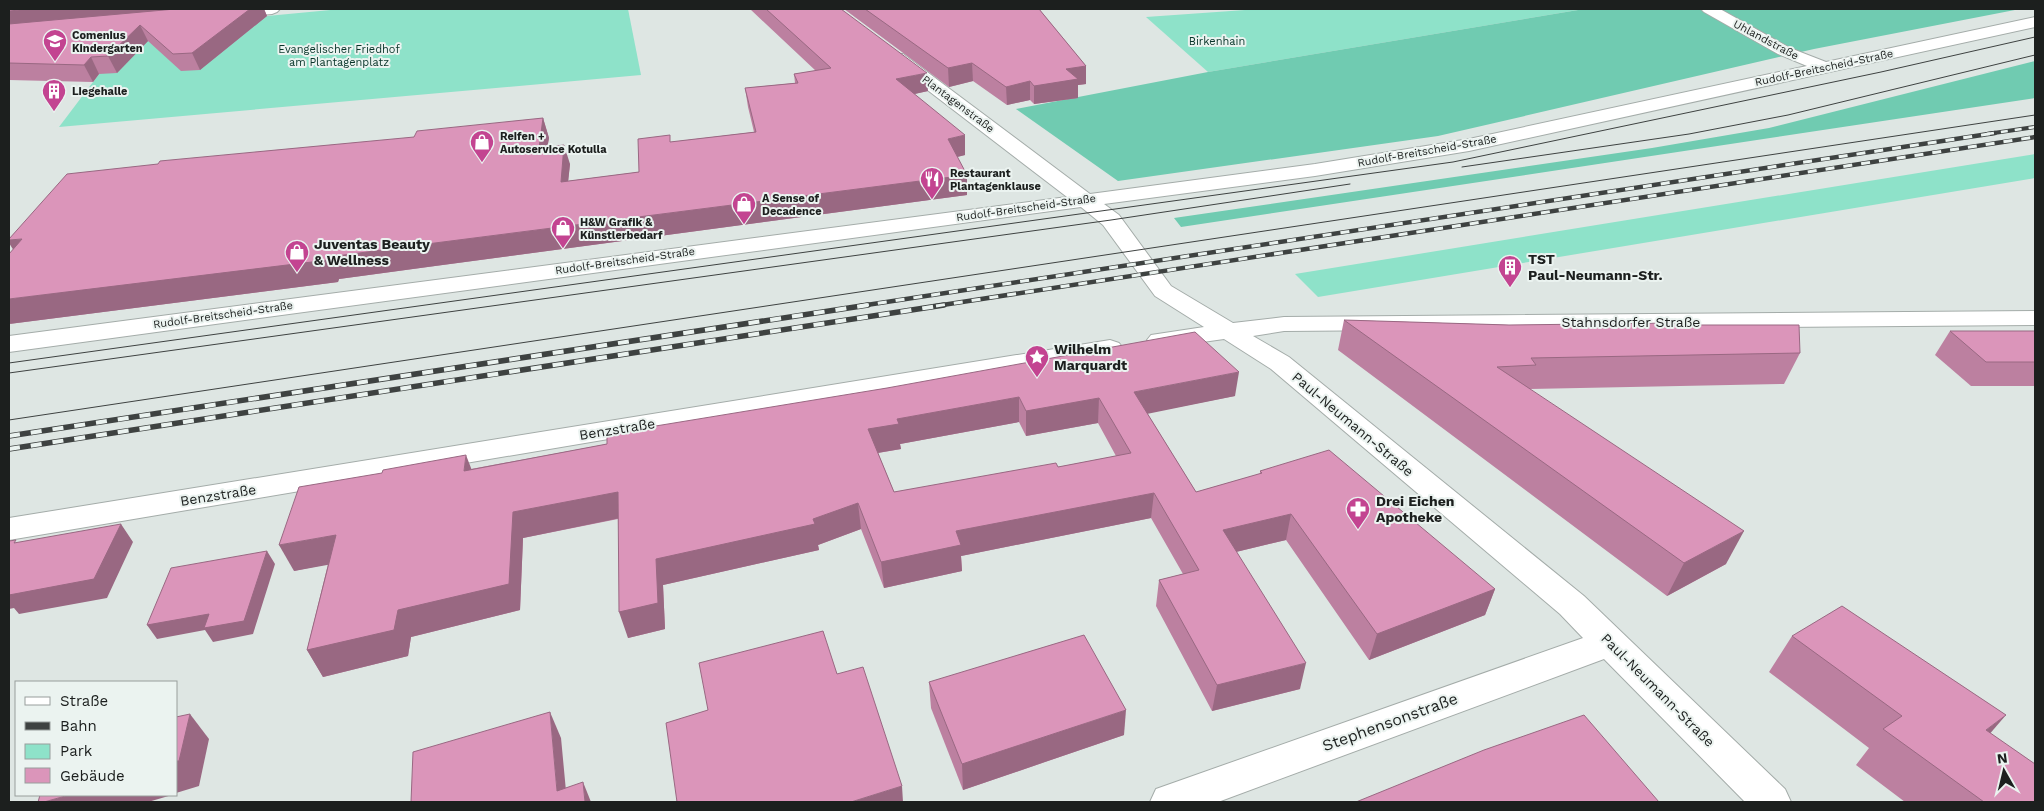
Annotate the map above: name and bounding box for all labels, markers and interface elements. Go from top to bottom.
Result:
street label: Uhlandstraße [1731,17,1801,63]
school or university icon: Comenius Kindergarten [42,28,68,62]
place label: Comenius Kindergarten [72,29,143,55]
park label: Birkenhain [1189,35,1245,48]
park label: Evangelischer Friedhof am Plantagenplatz [278,43,400,69]
street label: Rudolf-Breitscheid-Straße [1754,47,1894,89]
street label: Plantagenstraße [919,73,997,135]
building icon: Liegehalle [41,78,67,112]
place label: Liegehalle [72,85,127,98]
shop icon: Reifen + Autoservice Kotulla [469,129,495,163]
place label: Reifen + Autoservice Kotulla [500,130,607,156]
street label: Rudolf-Breitscheid-Straße [1356,132,1498,170]
restaurant icon: Restaurant Plantagenklause [919,166,945,200]
place label: Restaurant Plantagenklause [950,167,1041,193]
shop icon: A Sense of Decadence [731,191,757,225]
place label: A Sense of Decadence [762,192,822,218]
street label: Rudolf-Breitscheid-Straße [955,192,1097,224]
shop icon: H&W Grafik & Künstlerbedarf [550,215,576,249]
place label: H&W Grafik & Künstlerbedarf [580,216,663,242]
place label: Juventas Beauty & Wellness [314,236,430,268]
shop icon: Juventas Beauty & Wellness [284,239,310,273]
street label: Rudolf-Breitscheid-Straße [554,245,696,277]
place label: TST Paul-Neumann-Str. [1528,251,1663,283]
building icon: TST Paul-Neumann-Str. [1497,254,1523,288]
street label: Rudolf-Breitscheid-Straße [152,299,294,331]
street label: Stahnsdorfer Straße [1562,314,1700,330]
place label: Wilhelm Marquardt [1054,341,1127,373]
place icon: Wilhelm Marquardt [1024,344,1050,378]
street label: Paul-Neumann-Straße [1289,369,1417,479]
street label: Benzstraße [578,415,656,443]
street label: Benzstraße [179,481,257,509]
place label: Drei Eichen Apotheke [1376,493,1454,525]
pharmacy icon: Drei Eichen Apotheke [1345,496,1371,530]
street label: Paul-Neumann-Straße [1598,630,1718,750]
legend [15,681,178,796]
street label: Stephensonstraße [1320,689,1460,755]
text: Straße [60,692,108,710]
text: Bahn [60,717,97,735]
text: Park [60,742,93,760]
north arrow [1979,746,2029,796]
text: N [1996,749,2008,767]
text: Gebäude [60,767,125,785]

